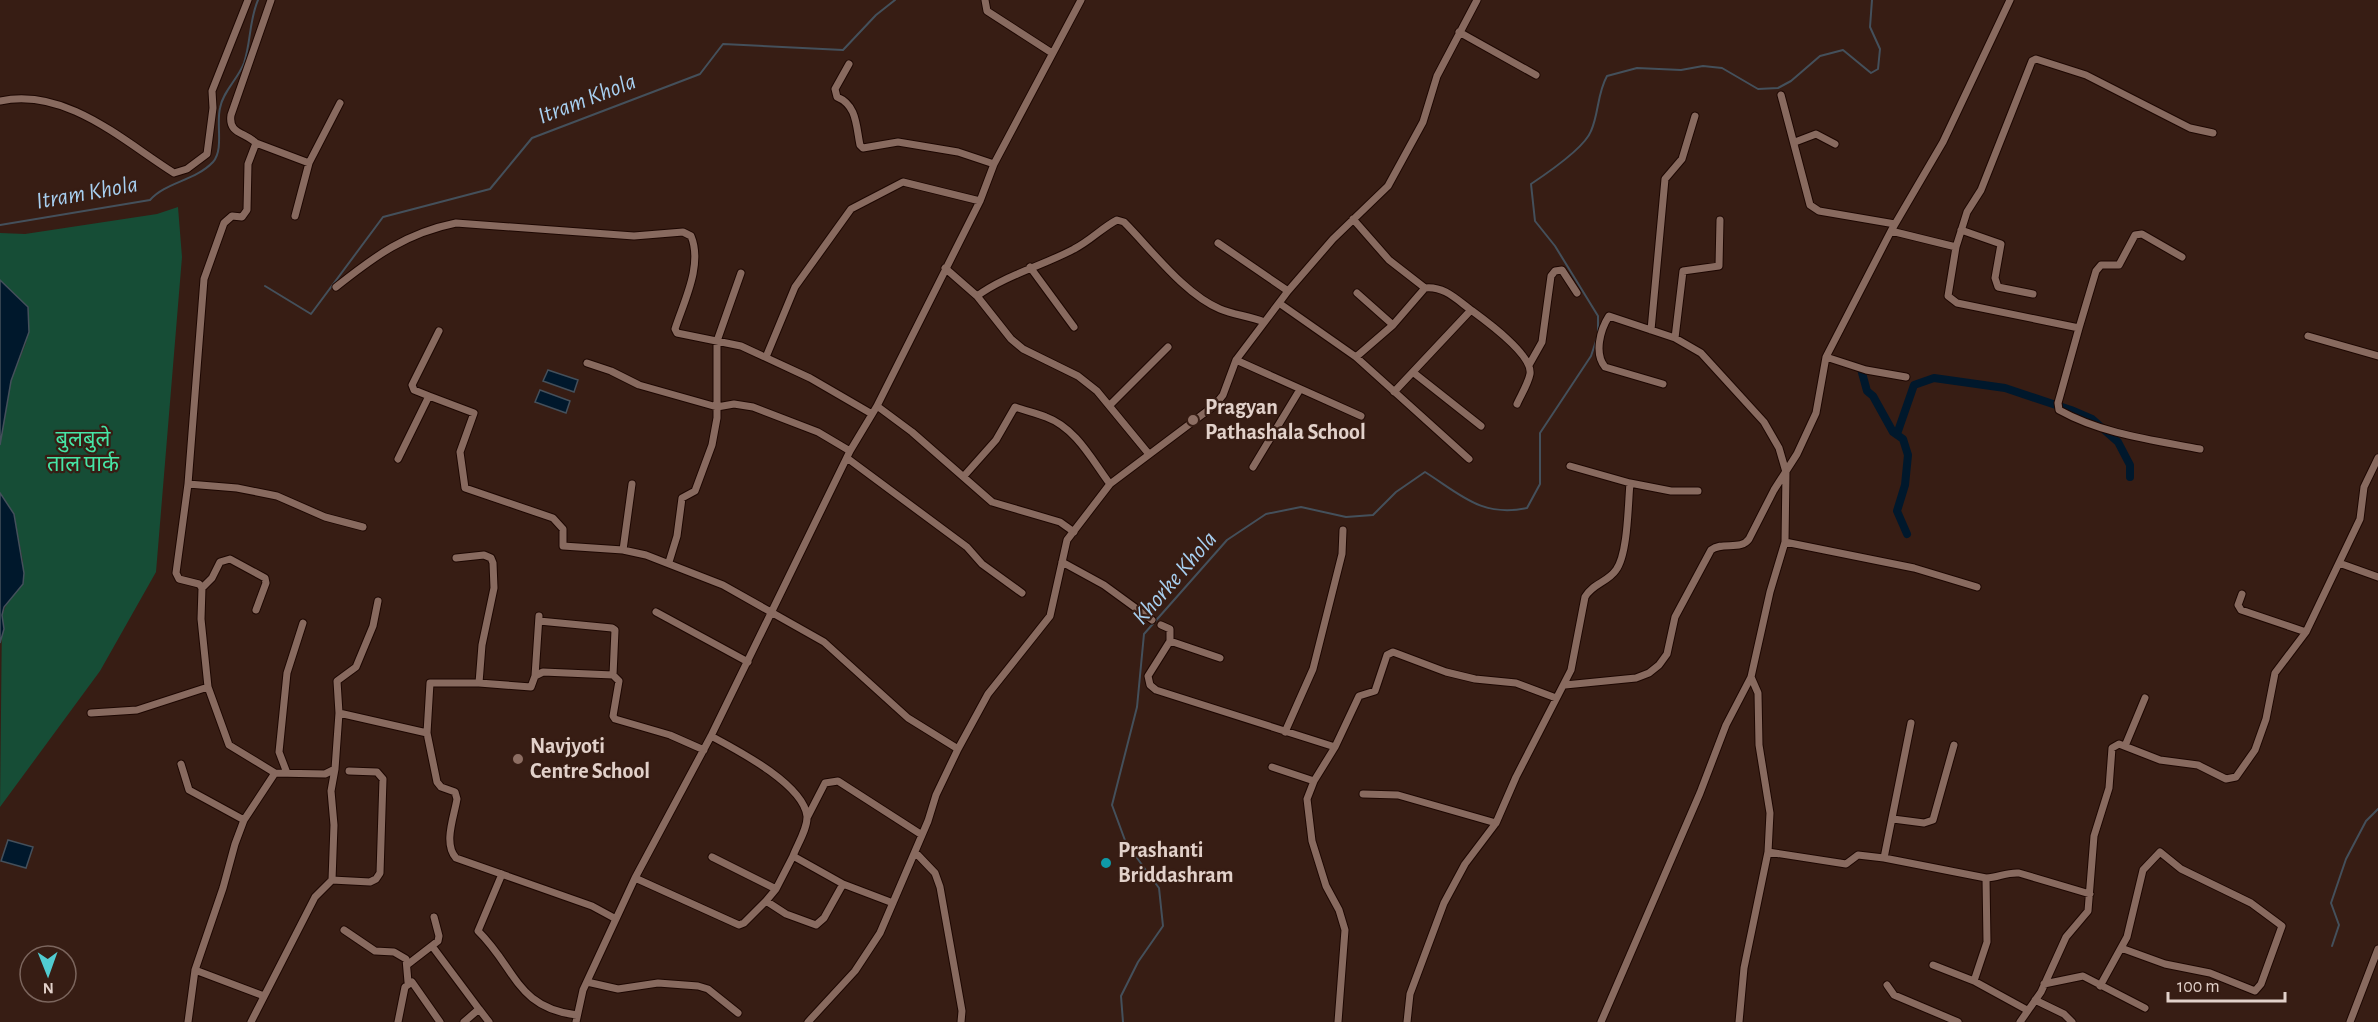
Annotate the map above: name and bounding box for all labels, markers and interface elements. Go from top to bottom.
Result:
water label: Itram Khola [535,69,639,129]
water label: Itram Khola [34,172,140,214]
place label: Pragyan Pathashala School [1205,396,1366,443]
marker: Pragyan Pathashala School [1186,413,1200,427]
park label: बुलबुले ताल पार्क [47,425,120,475]
water label: Khorke Khola [1128,527,1222,629]
place label: Navjyoti Centre School [530,735,650,782]
marker: Navjyoti Centre School [511,752,525,766]
place label: Prashanti Briddashram [1118,839,1233,886]
marker: Prashanti Briddashram [1099,856,1113,870]
north arrow [18,944,78,1004]
scale bar [2168,965,2285,1003]
text: 100 m [2177,978,2220,996]
text: N [43,980,54,996]

